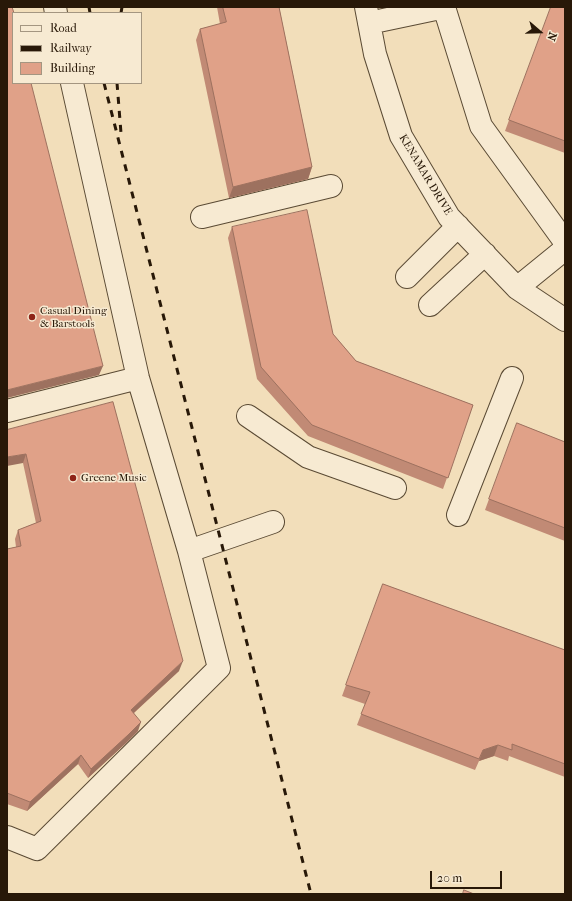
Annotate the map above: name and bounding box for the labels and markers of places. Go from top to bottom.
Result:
place label: Casual Dining & Barstools [40,304,107,330]
marker: Casual Dining & Barstools [27,312,37,322]
place label: Greene Music [81,471,147,485]
marker: Greene Music [68,473,78,483]

